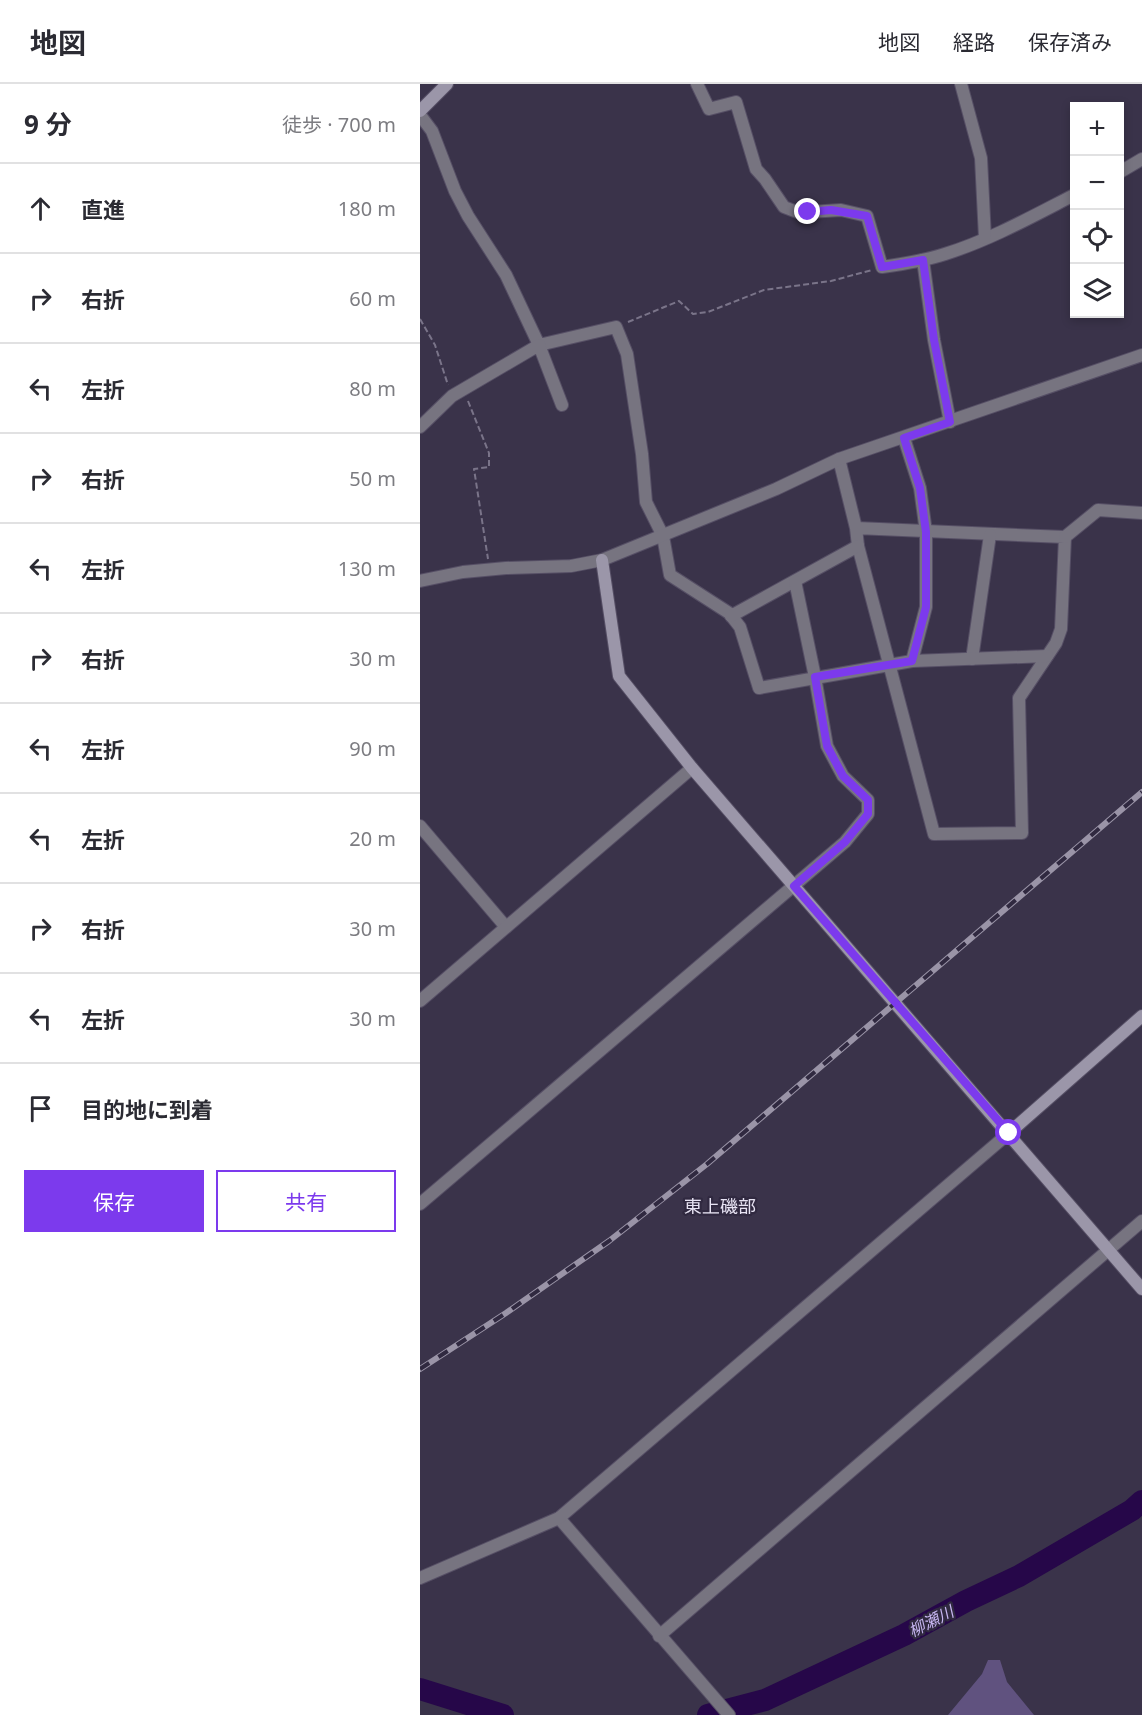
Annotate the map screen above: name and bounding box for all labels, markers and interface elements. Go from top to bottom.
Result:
text: 地図 [30,23,86,61]
text: 地図 [878,28,920,56]
text: 経路 [953,28,995,56]
text: 保存済み [1028,28,1112,56]
map controls [1070,102,1124,318]
button: + [1070,102,1124,156]
text: 9 分 [24,106,72,142]
text: 徒歩 · 700 m [282,111,396,138]
button: − [1070,156,1124,210]
icon: ahead [24,192,57,225]
text: 直進 [81,194,125,224]
text: 180 m [338,195,396,222]
route end [794,198,820,224]
button: locate [1070,210,1124,264]
button: layers [1070,264,1124,318]
icon: right [24,282,57,315]
text: 右折 [81,284,125,314]
text: 60 m [349,285,396,312]
icon: left [24,372,57,405]
text: 左折 [81,374,125,404]
text: 80 m [349,375,396,402]
icon: right [24,462,57,495]
text: 右折 [81,464,125,494]
text: 50 m [349,465,396,492]
icon: left [24,552,57,585]
text: 左折 [81,554,125,584]
text: 130 m [338,555,396,582]
icon: right [24,642,57,675]
text: 右折 [81,644,125,674]
text: 30 m [349,645,396,672]
icon: left [24,732,57,765]
text: 左折 [81,734,125,764]
text: 90 m [349,735,396,762]
icon: left [24,822,57,855]
text: 左折 [81,824,125,854]
text: 20 m [349,825,396,852]
icon: right [24,912,57,945]
text: 右折 [81,914,125,944]
text: 30 m [349,915,396,942]
icon: left [24,1002,57,1035]
text: 左折 [81,1004,125,1034]
text: 30 m [349,1005,396,1032]
icon: arrive [24,1092,57,1125]
text: 目的地に到着 [81,1094,213,1124]
route start [995,1119,1021,1145]
button: 保存 [24,1170,204,1232]
button: 共有 [216,1170,396,1232]
district label: 東上磯部 [684,1194,756,1218]
water label: 柳瀬川 [905,1599,959,1642]

